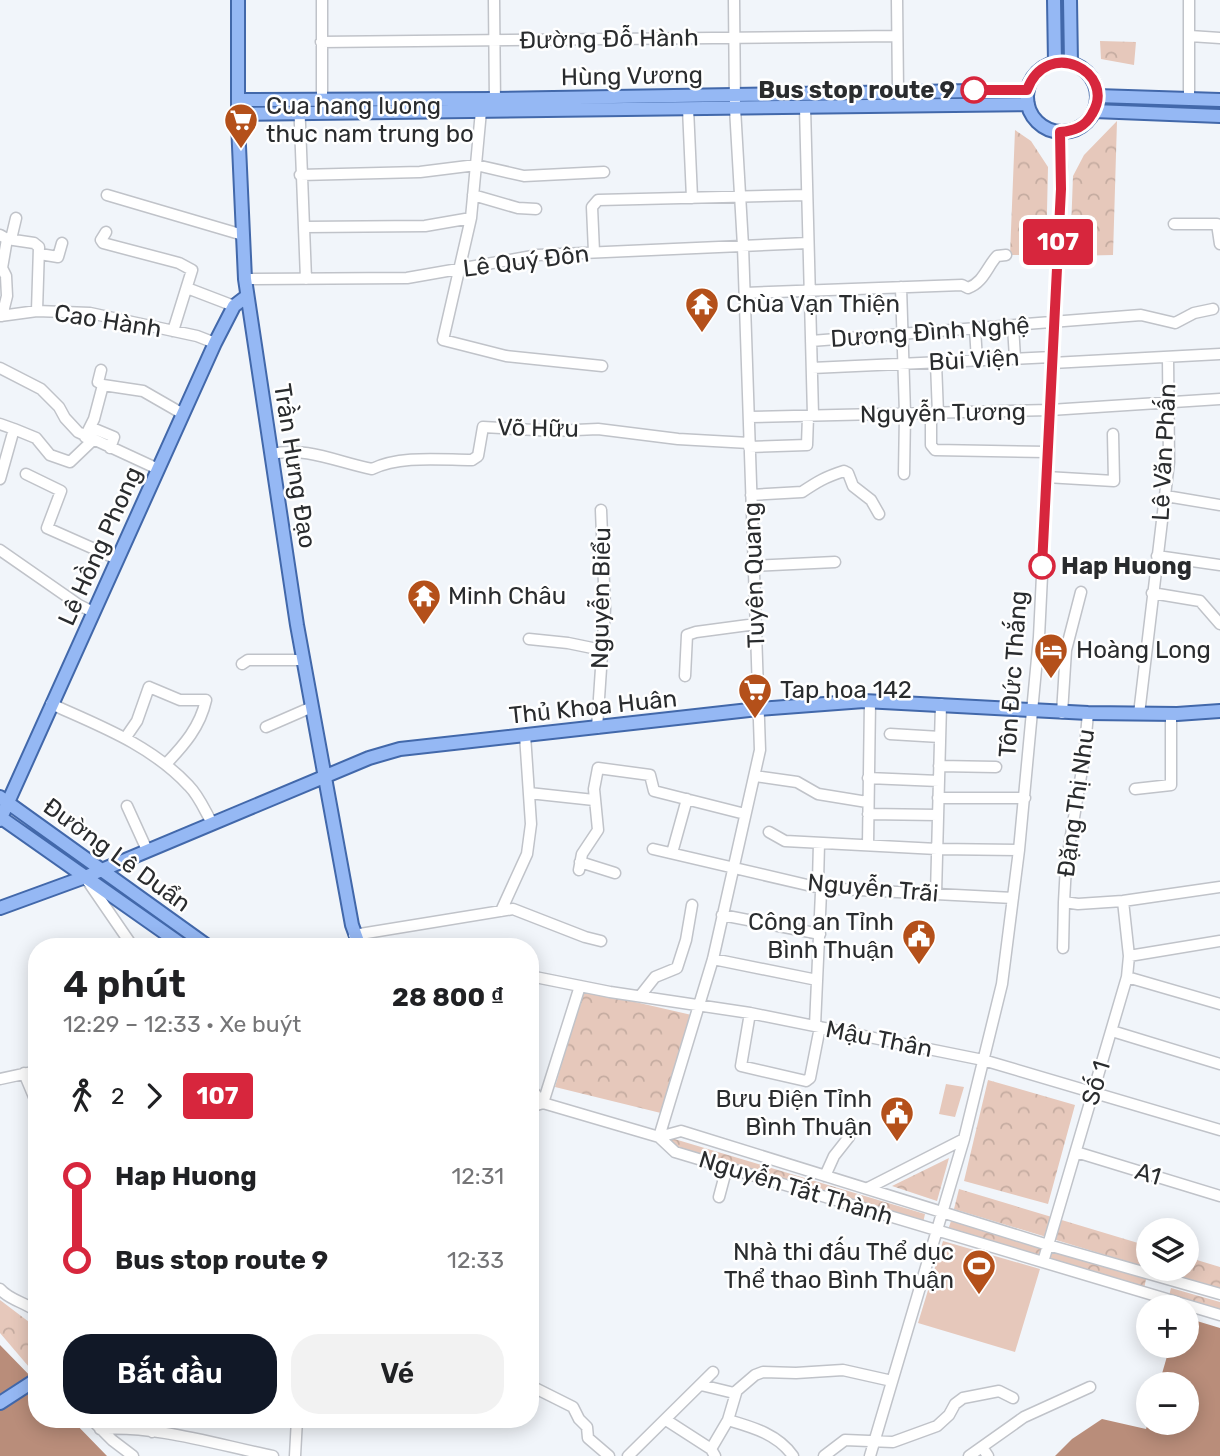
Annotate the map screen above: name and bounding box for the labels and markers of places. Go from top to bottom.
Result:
place label: Bus stop route 9 [758,76,955,104]
marker: Bus stop route 9 [961,77,987,103]
place label: Cua hang luong thuc nam trung bo [266,92,474,148]
supermarket icon: Cua hang luong thuc nam trung bo [222,101,260,150]
temple icon: Chùa Vạn Thiện [683,285,721,334]
place label: Chùa Vạn Thiện [726,290,900,318]
place label: Hap Huong [1061,552,1192,580]
marker: Hap Huong [1029,553,1055,579]
temple icon: Minh Châu [405,577,443,626]
place label: Minh Châu [448,582,566,610]
hotel icon: Hoàng Long [1032,631,1070,680]
place label: Hoàng Long [1076,636,1211,664]
supermarket icon: Tap hoa 142 [736,671,774,720]
place label: Tap hoa 142 [780,676,912,704]
place label: Công an Tỉnh Bình Thuận [748,908,894,964]
public building icon: Công an Tỉnh Bình Thuận [900,917,938,966]
place label: Bưu Điện Tỉnh Bình Thuận [715,1085,872,1141]
public building icon: Bưu Điện Tỉnh Bình Thuận [878,1094,916,1143]
place label: Nhà thi đấu Thể dục Thể thao Bình Thuận [724,1236,954,1294]
sports icon: Nhà thi đấu Thể dục Thể thao Bình Thuận [960,1247,998,1296]

